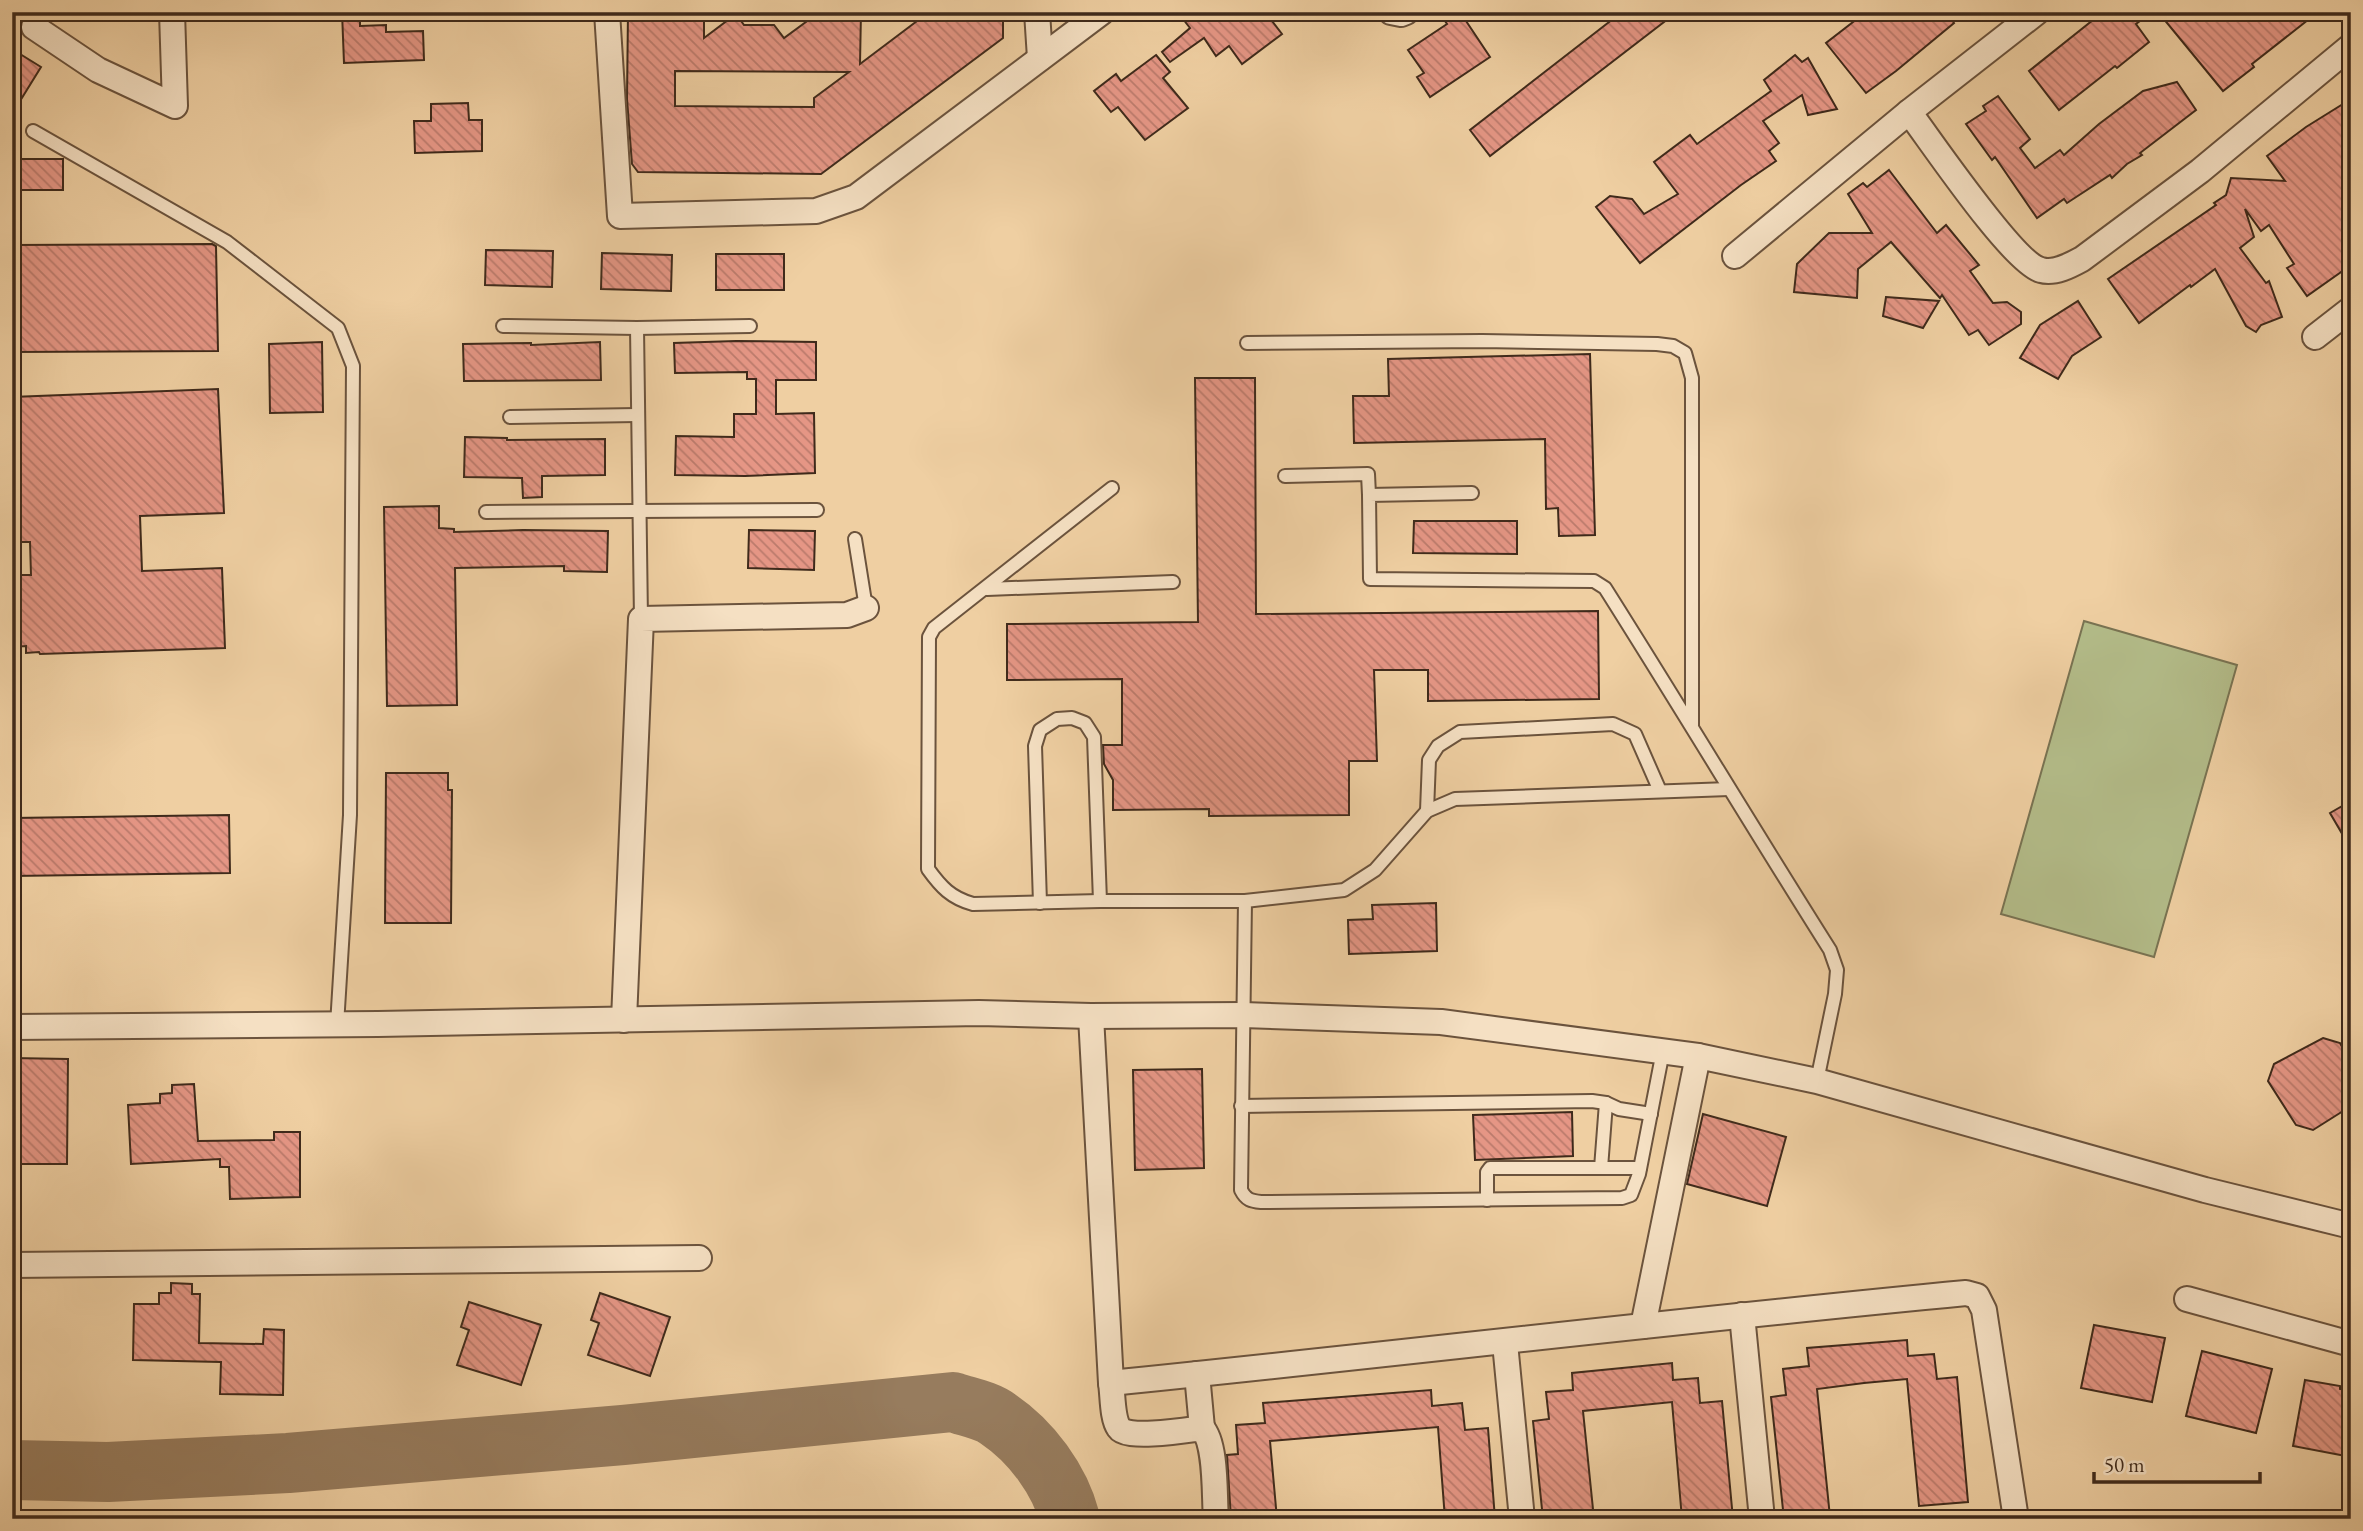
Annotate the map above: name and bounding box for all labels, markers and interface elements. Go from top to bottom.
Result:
scale bar [2094,1440,2260,1484]
text: 50 m [2104,1451,2145,1478]

